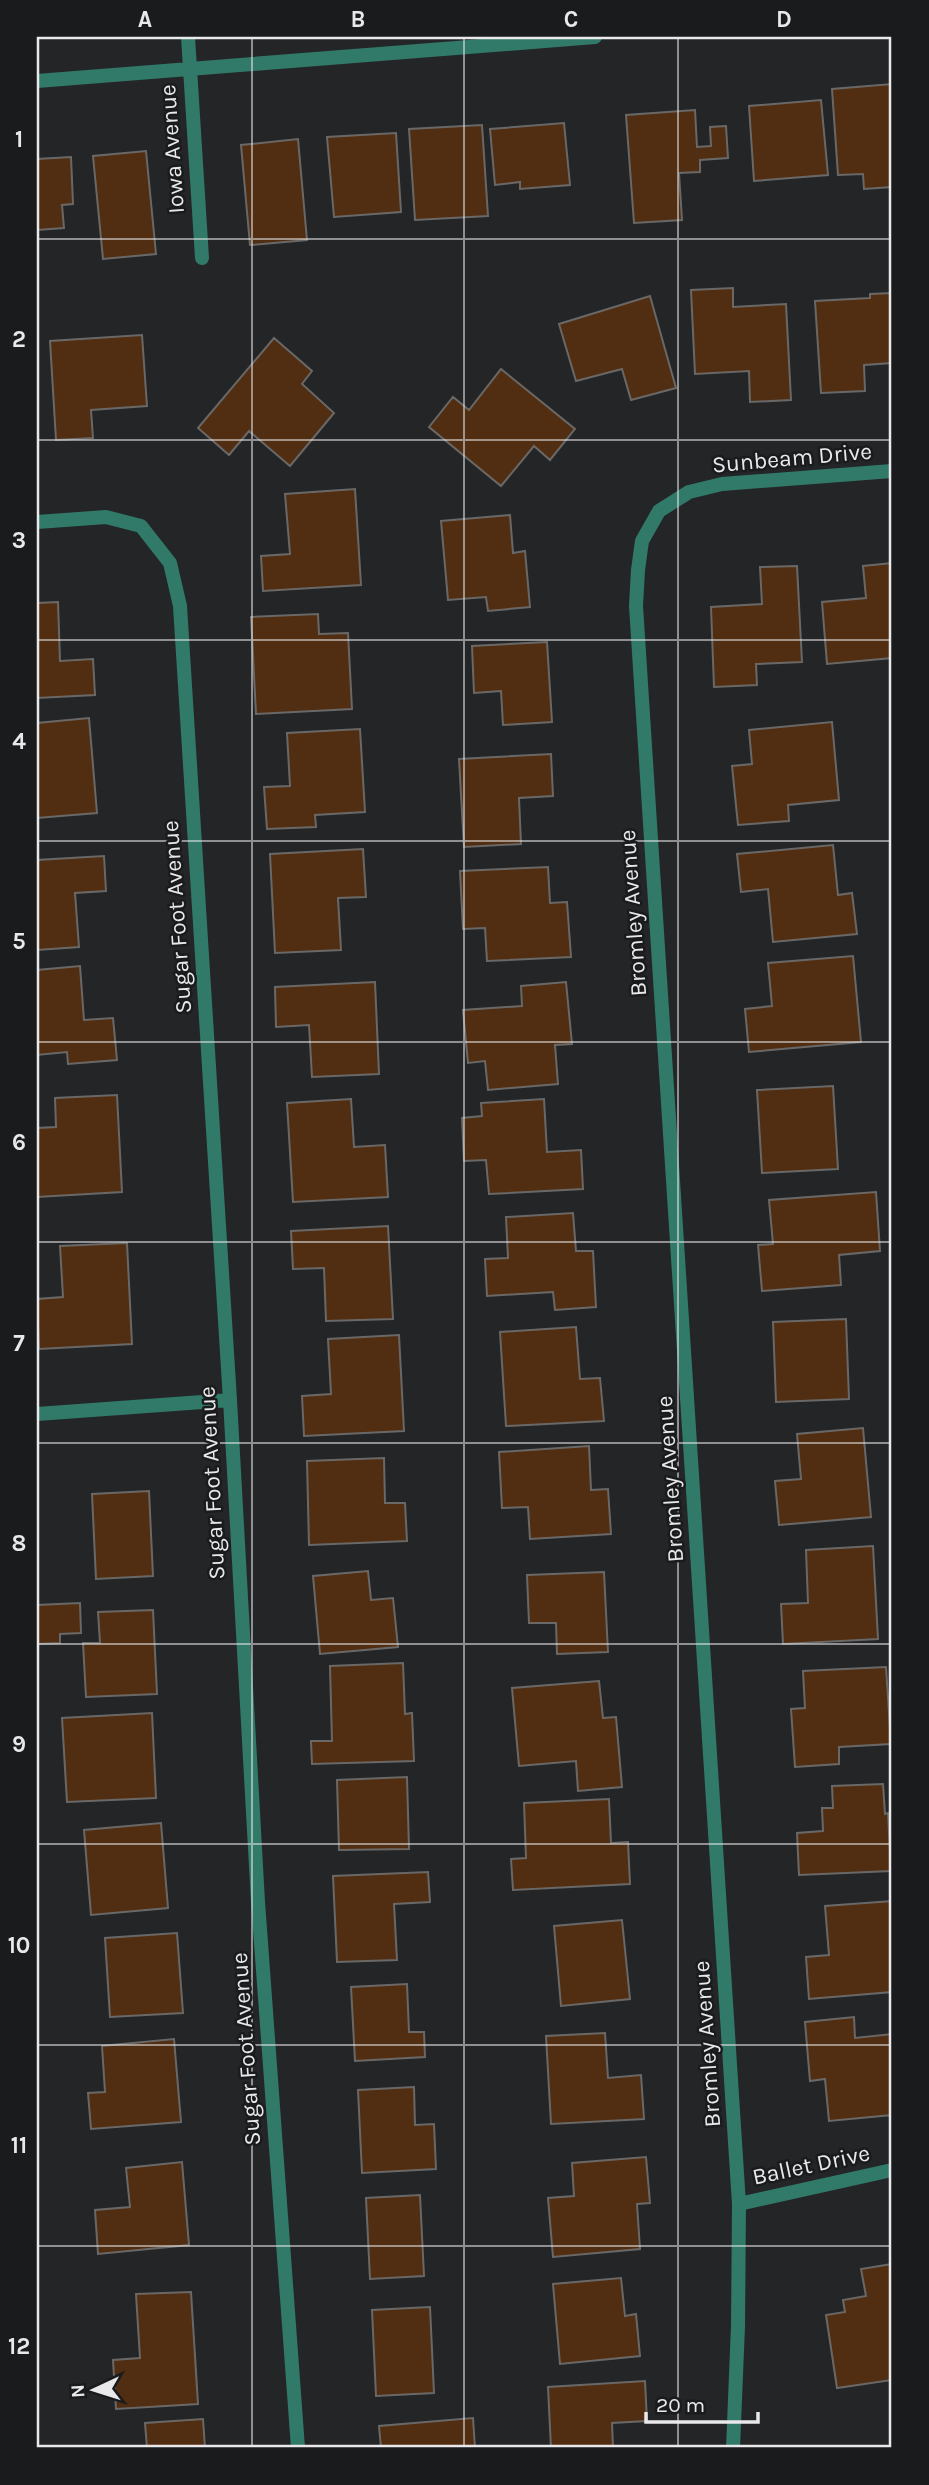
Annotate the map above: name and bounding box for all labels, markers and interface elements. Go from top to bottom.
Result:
text: A [138,6,152,33]
text: B [351,6,365,33]
text: C [564,6,578,33]
text: D [776,6,792,33]
street label: Iowa Avenue [154,83,190,215]
text: 1 [15,126,23,153]
text: 2 [12,326,26,353]
street label: Sunbeam Drive [711,438,873,478]
text: 3 [12,527,26,554]
text: 4 [12,728,26,755]
street label: Sugar Foot Avenue [157,819,197,1015]
street label: Bromley Avenue [614,829,652,997]
text: 5 [12,928,26,955]
text: 6 [12,1129,26,1156]
text: 7 [13,1330,25,1357]
street label: Sugar Foot Avenue [193,1386,231,1580]
street label: Bromley Avenue [651,1395,689,1563]
text: 8 [12,1530,26,1557]
text: 9 [12,1731,26,1758]
text: 10 [8,1932,30,1959]
street label: Sugar Foot Avenue [226,1951,266,2147]
street label: Bromley Avenue [688,1960,726,2128]
text: 11 [11,2132,27,2159]
street label: Ballet Drive [750,2139,872,2191]
text: 12 [8,2333,30,2360]
north arrow [60,2356,130,2426]
scale bar [646,2380,758,2424]
text: N [67,2384,89,2399]
text: 20 m [656,2393,705,2417]

